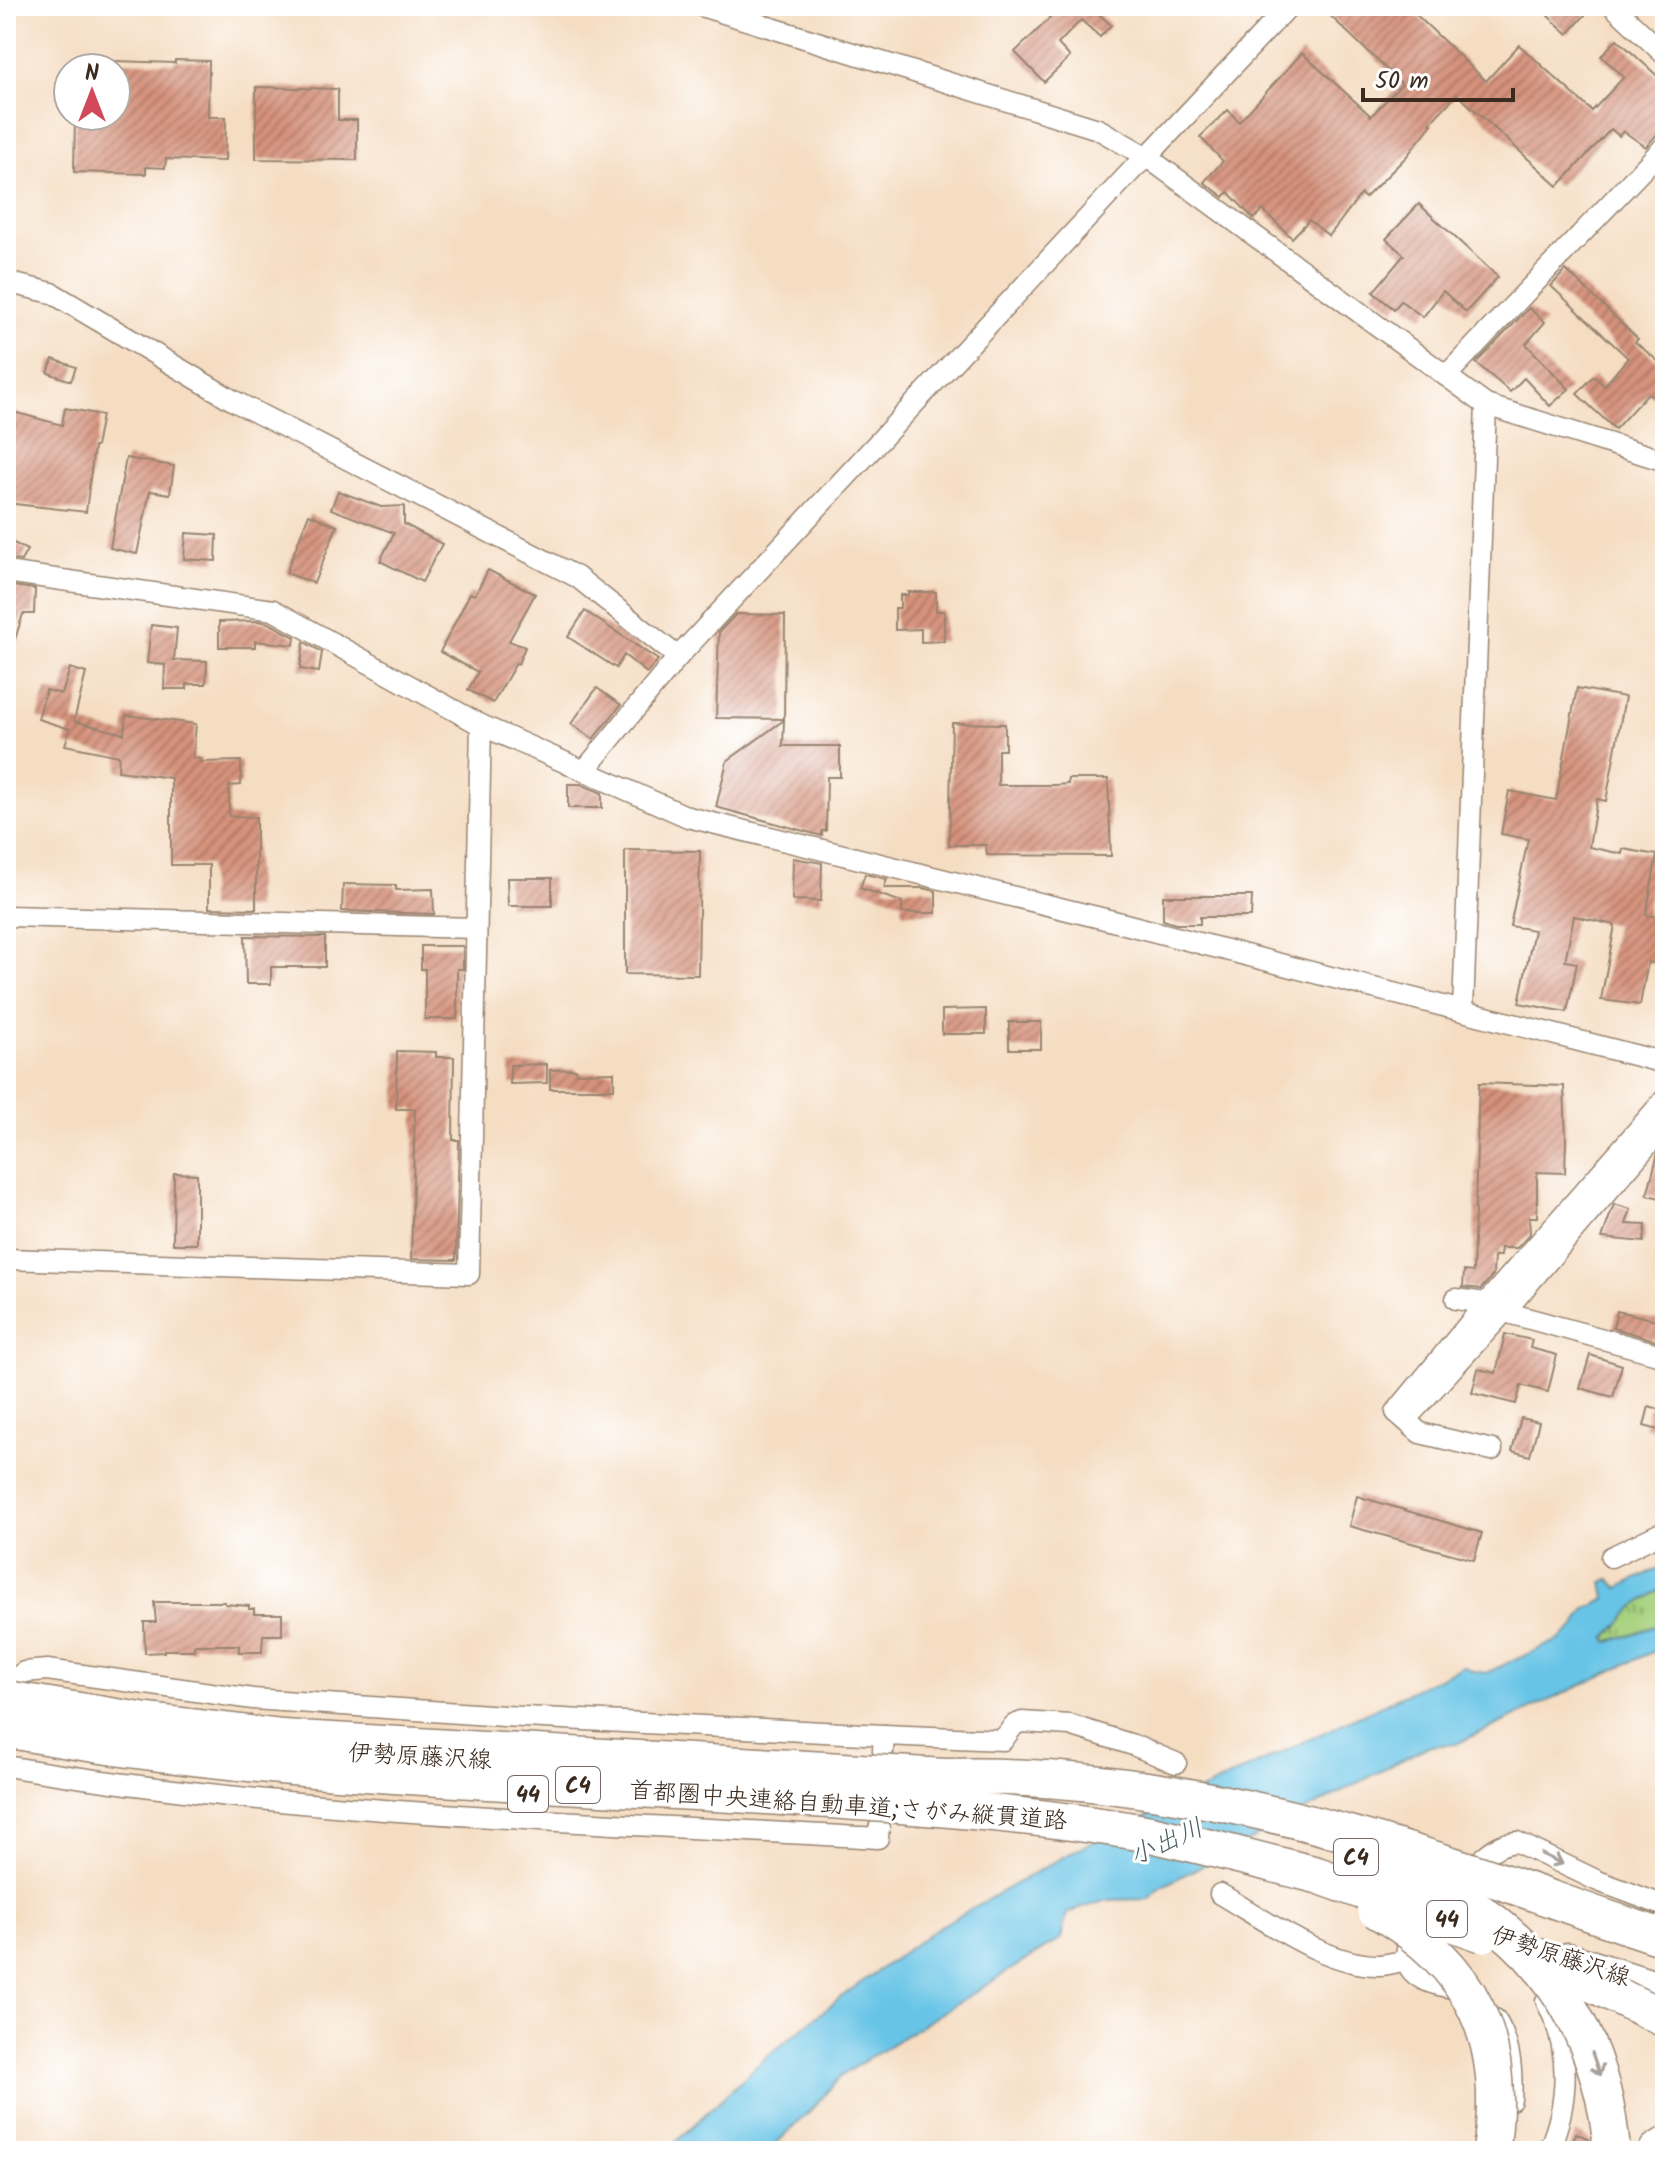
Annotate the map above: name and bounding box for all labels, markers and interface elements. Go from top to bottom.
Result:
north arrow [52,52,132,132]
scale bar [1363,52,1513,102]
text: N [85,57,99,92]
text: 50 m [1375,62,1429,101]
street label: 伊勢原藤沢線 [347,1734,493,1781]
road number: C4 [556,1767,600,1803]
street label: 首都圏中央連絡自動車道;さがみ縦貫道路 [627,1772,1068,1841]
road number: 44 [508,1776,548,1812]
water label: 小出川 [1123,1808,1211,1878]
road number: C4 [1334,1839,1378,1875]
one-way arrow [1540,1852,1564,1867]
road number: 44 [1427,1901,1467,1937]
street label: 伊勢原藤沢線 [1486,1917,1635,1998]
one-way arrow [1589,2051,1604,2076]

